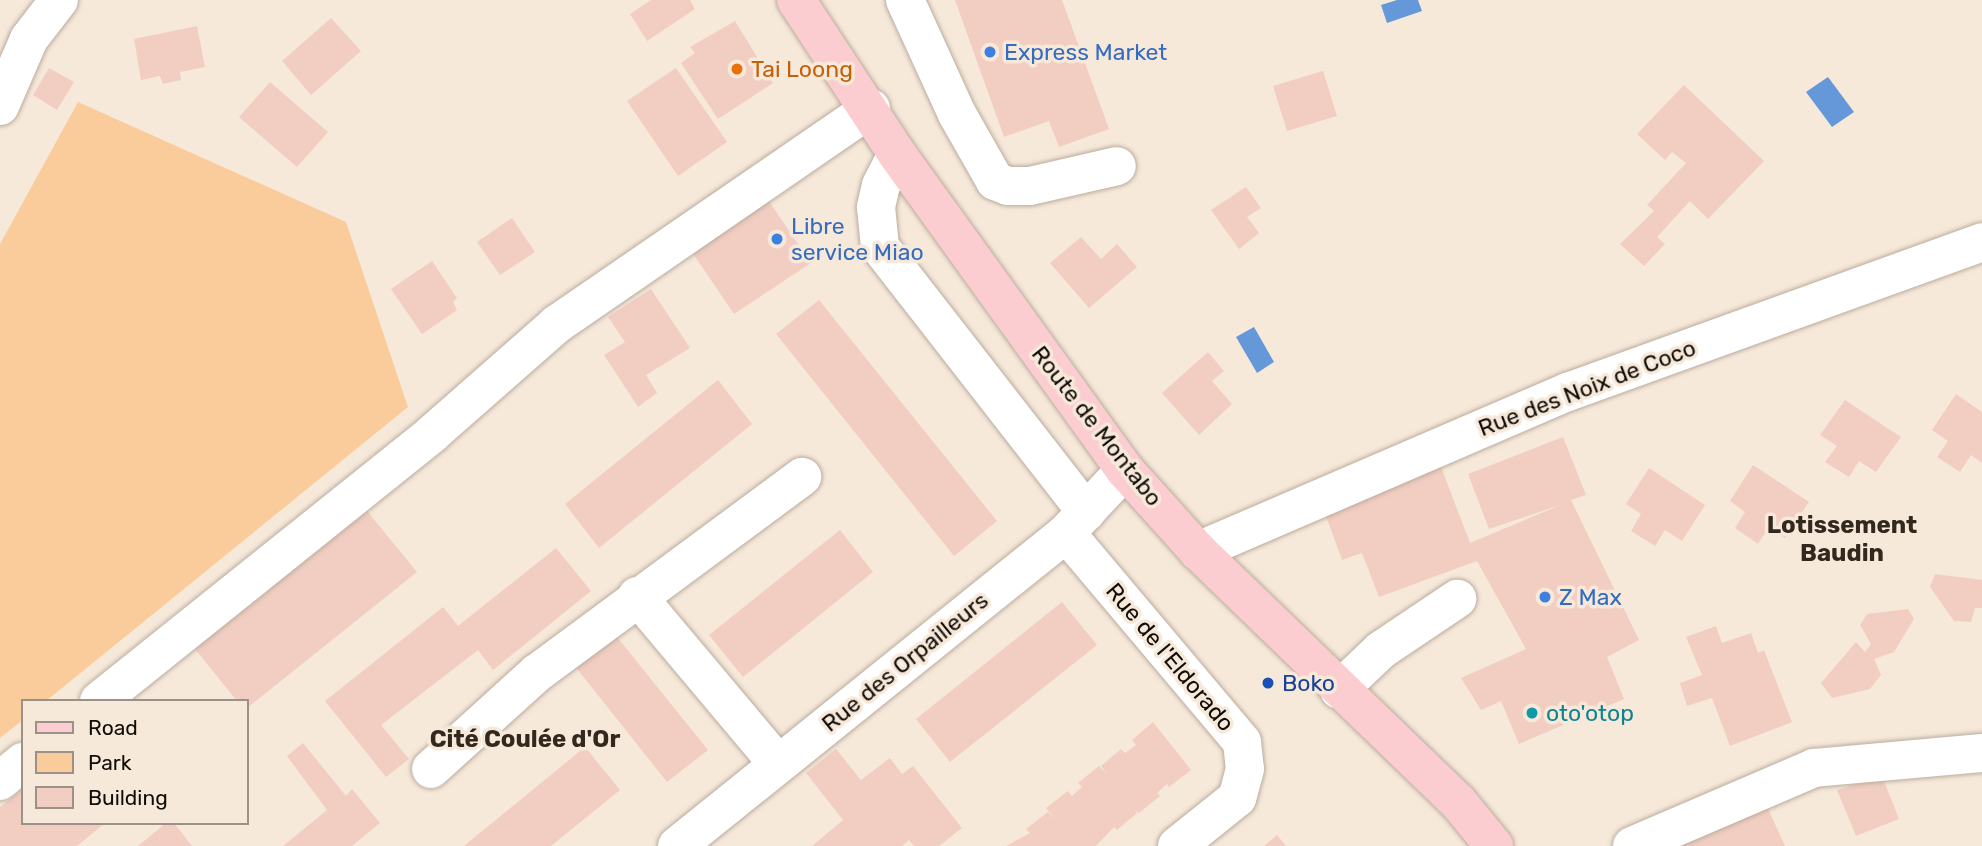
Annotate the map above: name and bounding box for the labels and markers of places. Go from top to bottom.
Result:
place label: Express Market [1004,38,1167,66]
marker: Express Market [982,44,998,60]
place label: Tai Loong [751,55,853,83]
marker: Tai Loong [729,61,745,77]
place label: Libre service Miao [791,212,924,266]
marker: Libre service Miao [769,231,785,247]
place label: Z Max [1559,583,1622,611]
marker: Z Max [1537,589,1553,605]
place label: Boko [1282,669,1335,697]
marker: Boko [1260,675,1276,691]
place label: oto'otop [1546,699,1634,727]
marker: oto'otop [1524,705,1540,721]

